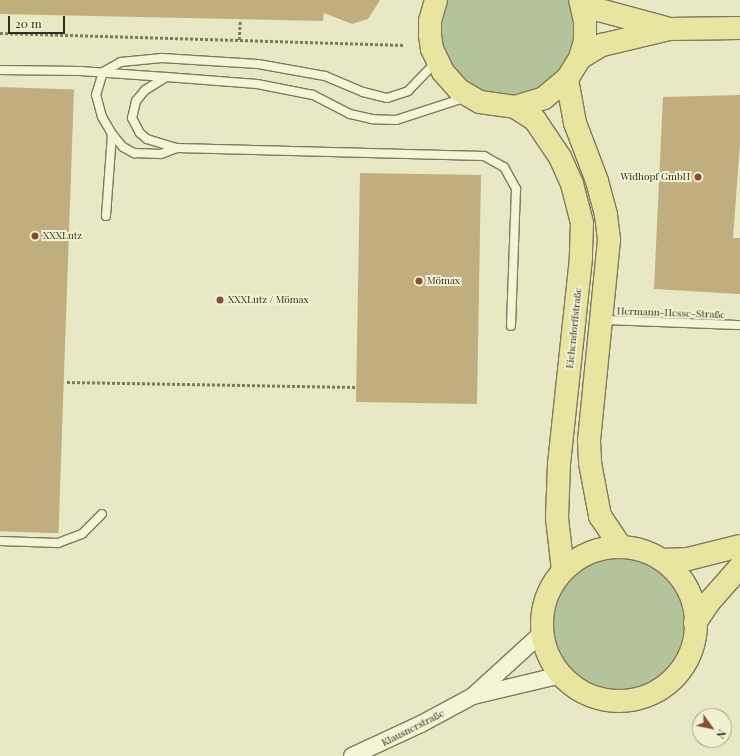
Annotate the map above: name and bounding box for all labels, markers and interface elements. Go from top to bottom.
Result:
scale bar [10,8,67,34]
text: 20 m [15,15,42,31]
place label: Widhopf GmbH [621,171,690,183]
marker: Widhopf GmbH [693,172,703,182]
place label: XXXLutz [43,230,82,242]
marker: XXXLutz [30,231,40,241]
place label: Mömax [427,275,460,287]
marker: Mömax [414,276,424,286]
street label: Eichendorffstraße [564,287,584,369]
place label: XXXLutz / Mömax [228,294,309,306]
marker: XXXLutz / Mömax [215,295,225,305]
street label: Hermann-Hesse-Straße [617,305,725,321]
street label: Klausnerstraße [380,707,446,749]
north arrow [692,708,732,748]
text: N [713,727,730,742]

